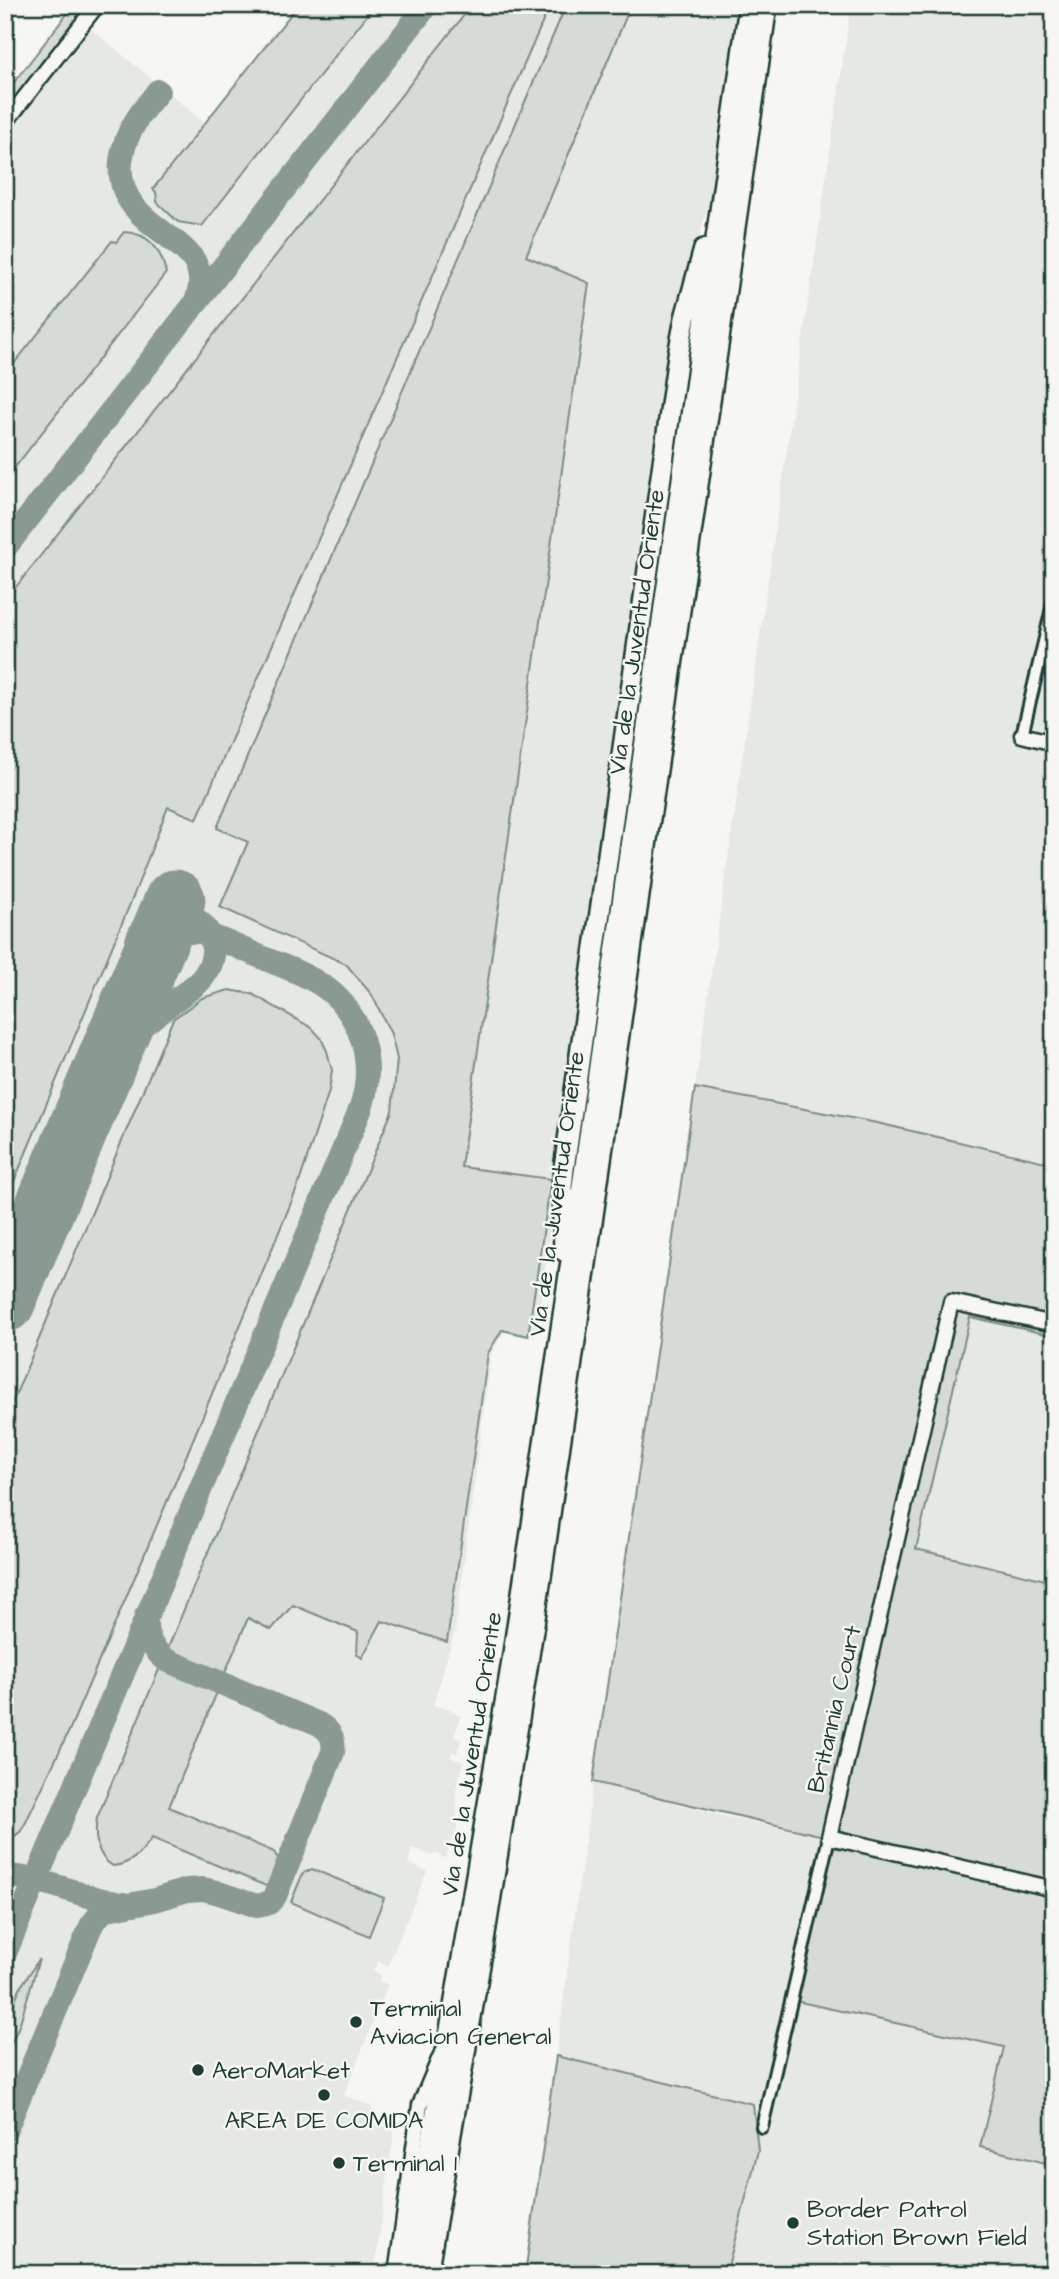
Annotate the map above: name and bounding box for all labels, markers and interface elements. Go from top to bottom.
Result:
street label: Via de la Juventud Oriente [600,487,674,777]
street label: Via de la Juventud Oriente [520,1049,594,1339]
street label: Via de la Juventud Oriente [433,1609,511,1899]
street label: Britannia Court [799,1622,871,1796]
place label: Terminal Aviacion General [370,1992,551,2054]
marker: Terminal Aviacion General [348,2014,364,2030]
place label: AeroMarket [212,2054,350,2088]
marker: AeroMarket [190,2062,206,2078]
marker: AREA DE COMIDA [316,2087,332,2103]
place label: AREA DE COMIDA [225,2104,423,2138]
place label: Terminal 1 [353,2147,457,2181]
marker: Terminal 1 [331,2155,347,2171]
place label: Border Patrol Station Brown Field [807,2193,1027,2255]
marker: Border Patrol Station Brown Field [785,2215,801,2231]

